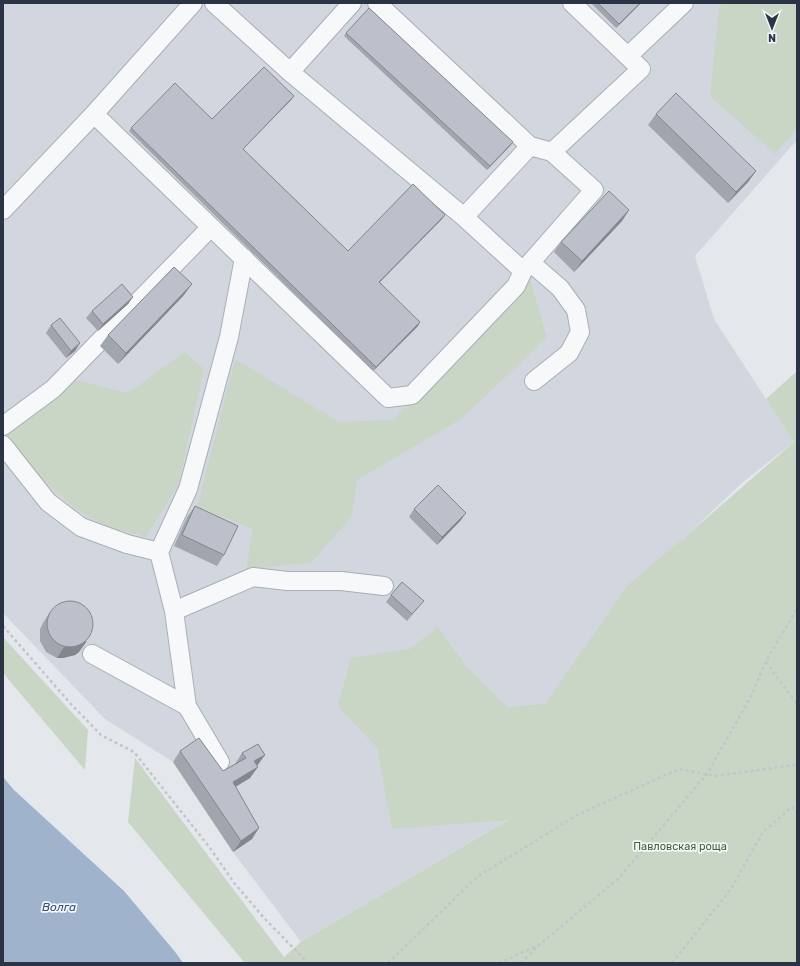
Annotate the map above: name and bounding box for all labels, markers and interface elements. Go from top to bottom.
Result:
north arrow [752,8,792,48]
text: N [768,31,776,44]
park label: Павловская роща [633,840,727,853]
water label: Волга [42,900,76,914]

